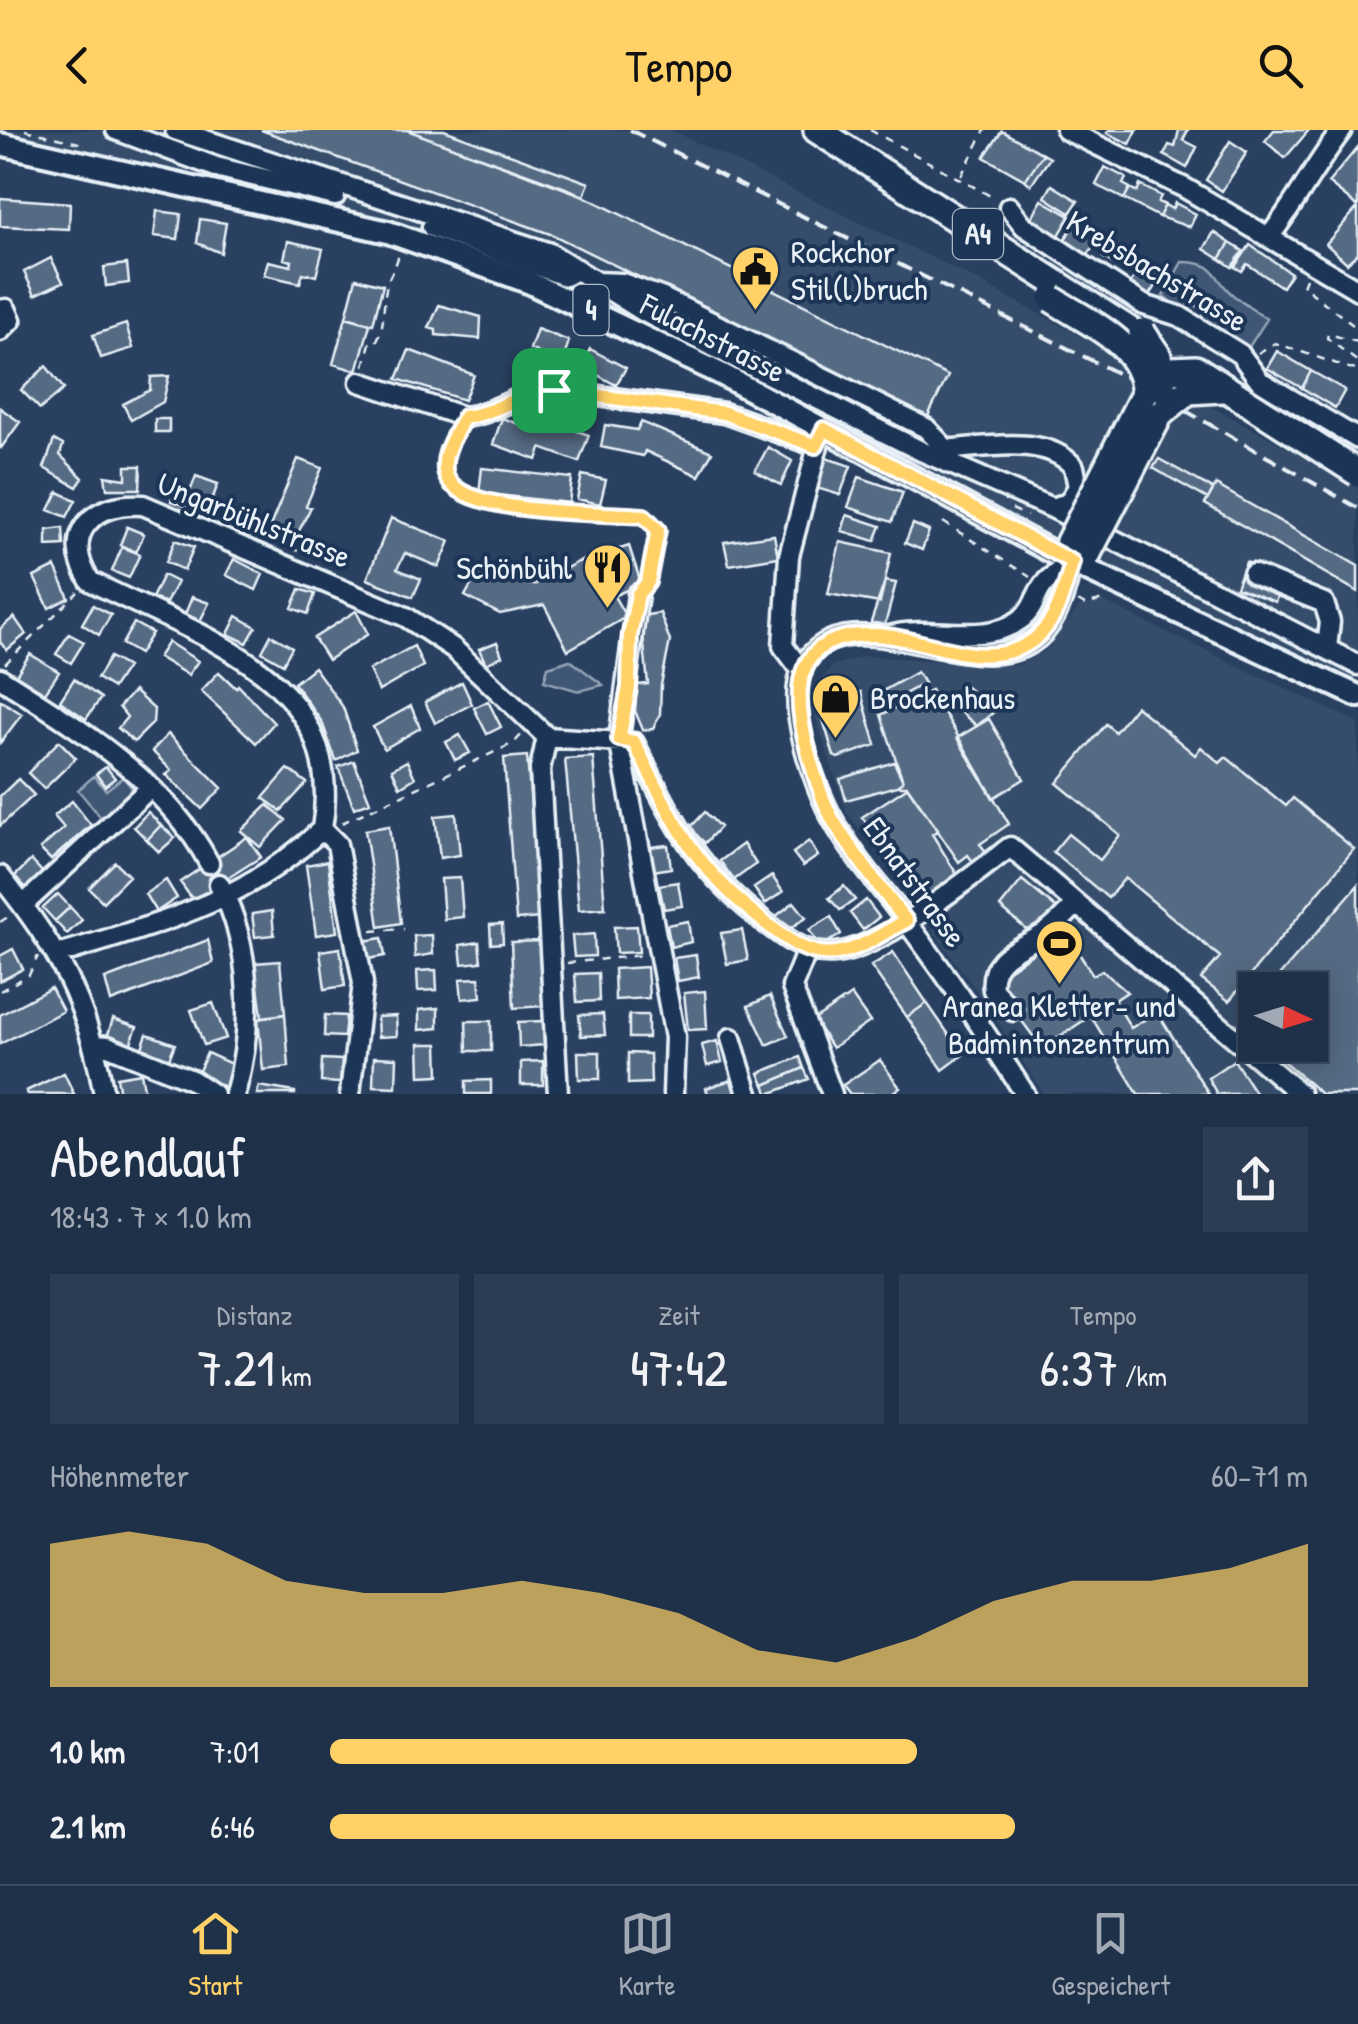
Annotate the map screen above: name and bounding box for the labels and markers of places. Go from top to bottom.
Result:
place label: Rockchor Stil(l)bruch [791,230,927,310]
public building icon: Rockchor Stil(l)bruch [730,244,782,312]
pin [512,348,597,433]
restaurant icon: Schönbühl [581,542,633,610]
place label: Schönbühl [456,546,572,589]
shop icon: Brockenhaus [809,672,861,740]
place label: Brockenhaus [870,676,1015,719]
sports icon: Aranea Kletter- und Badmintonzentrum [1033,918,1085,986]
place label: Aranea Kletter- und Badmintonzentrum [943,984,1175,1064]

